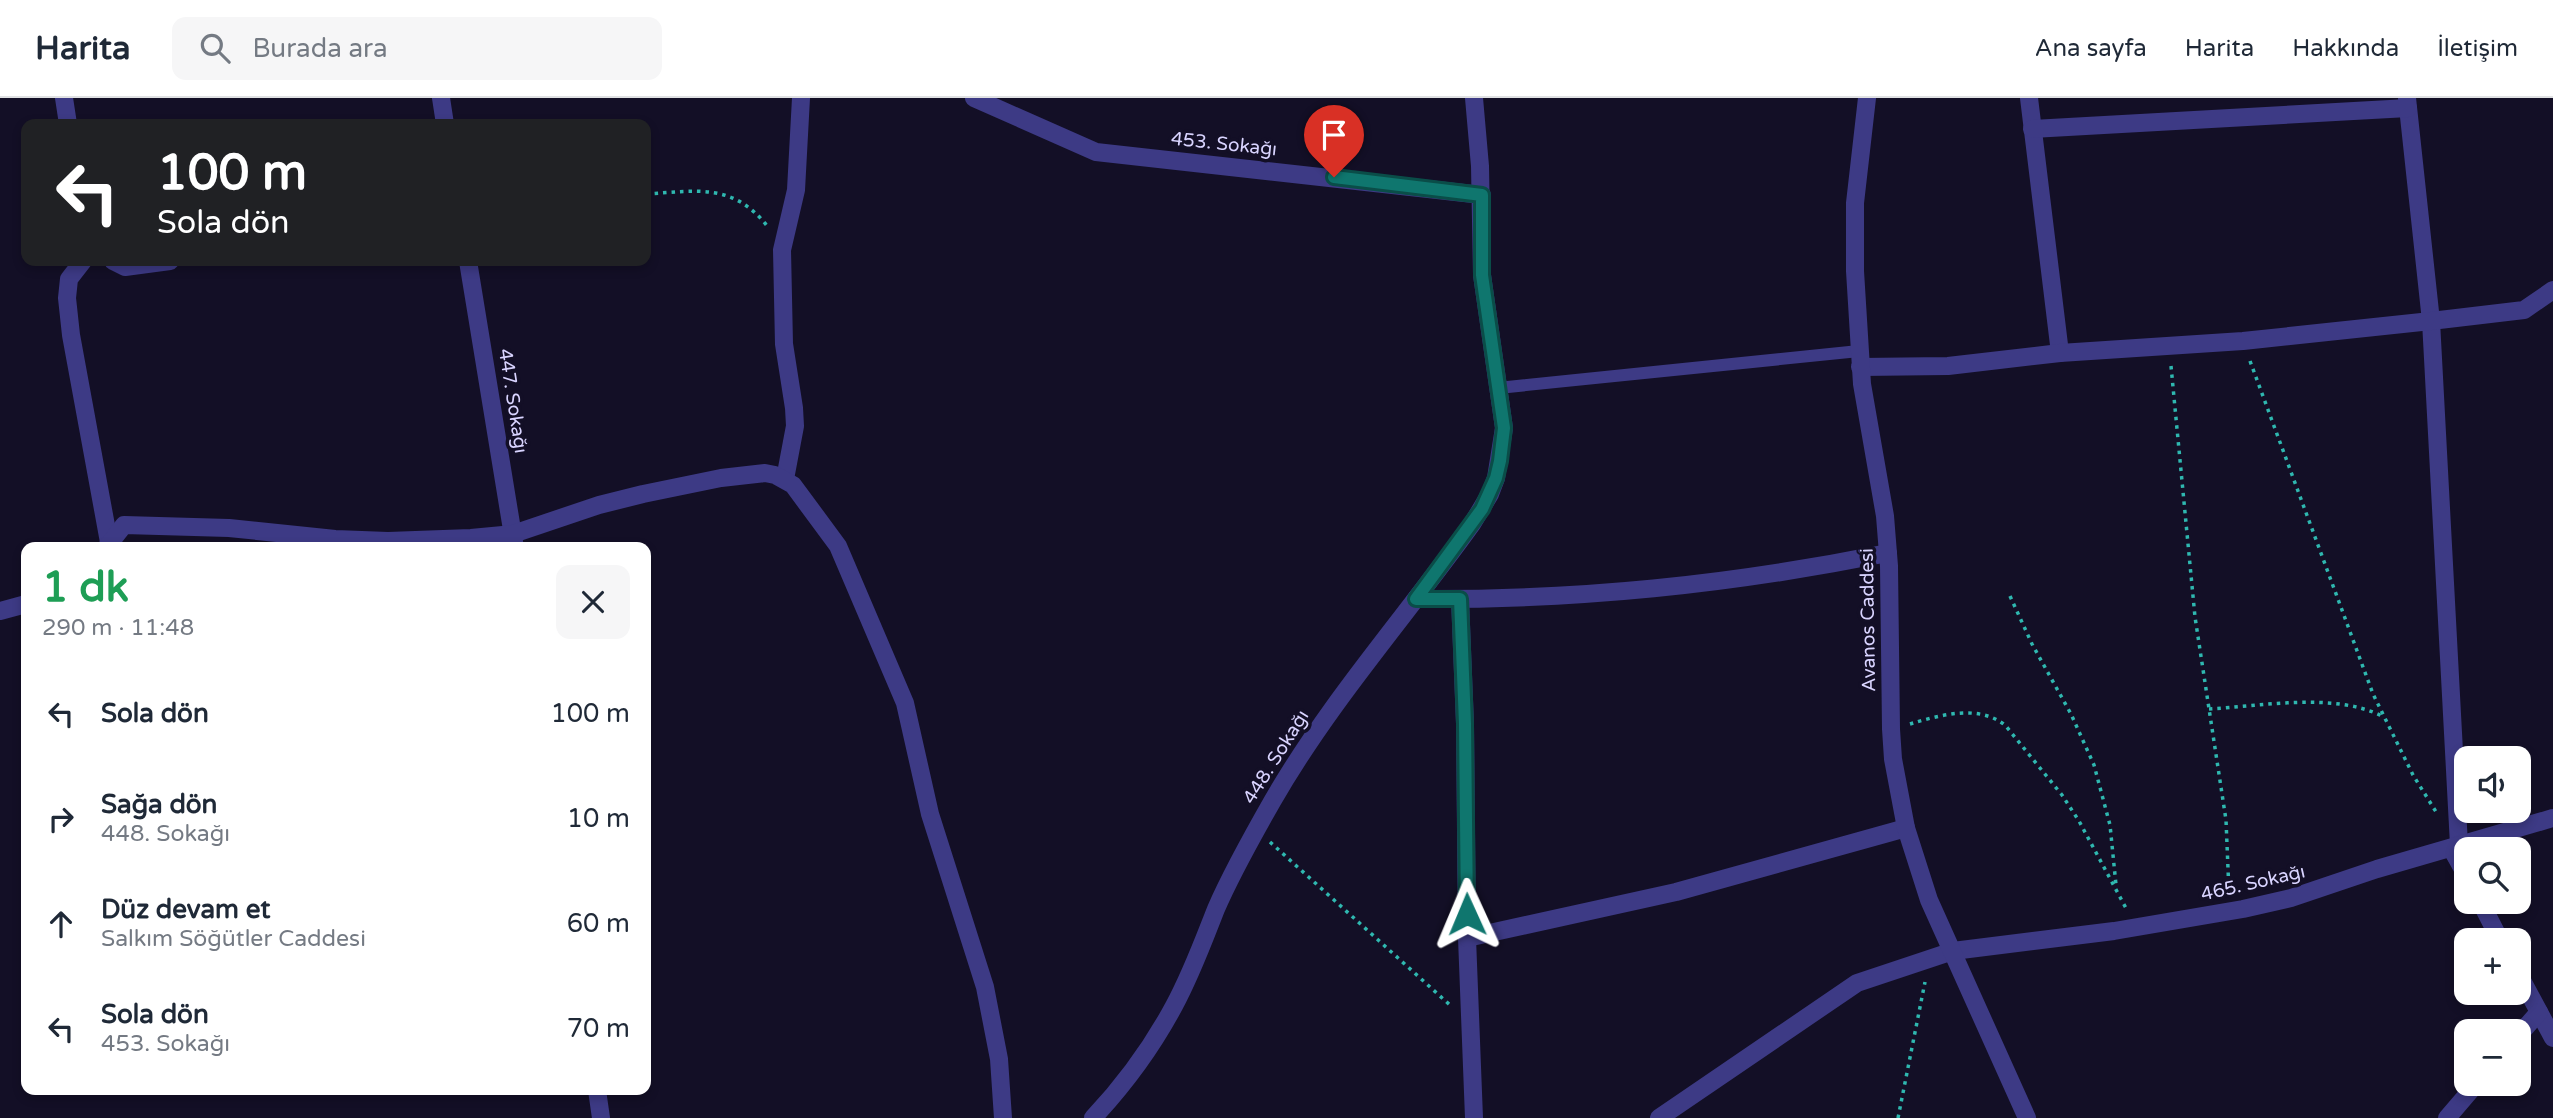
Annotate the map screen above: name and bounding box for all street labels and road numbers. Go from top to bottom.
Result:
street label: 453. Sokağı [1170,127,1278,161]
street label: 447. Sokağı [494,347,532,455]
street label: Avanos Caddesi [1856,548,1880,692]
street label: 448. Sokağı [1238,706,1314,808]
street label: 465. Sokağı [2199,860,2307,906]

